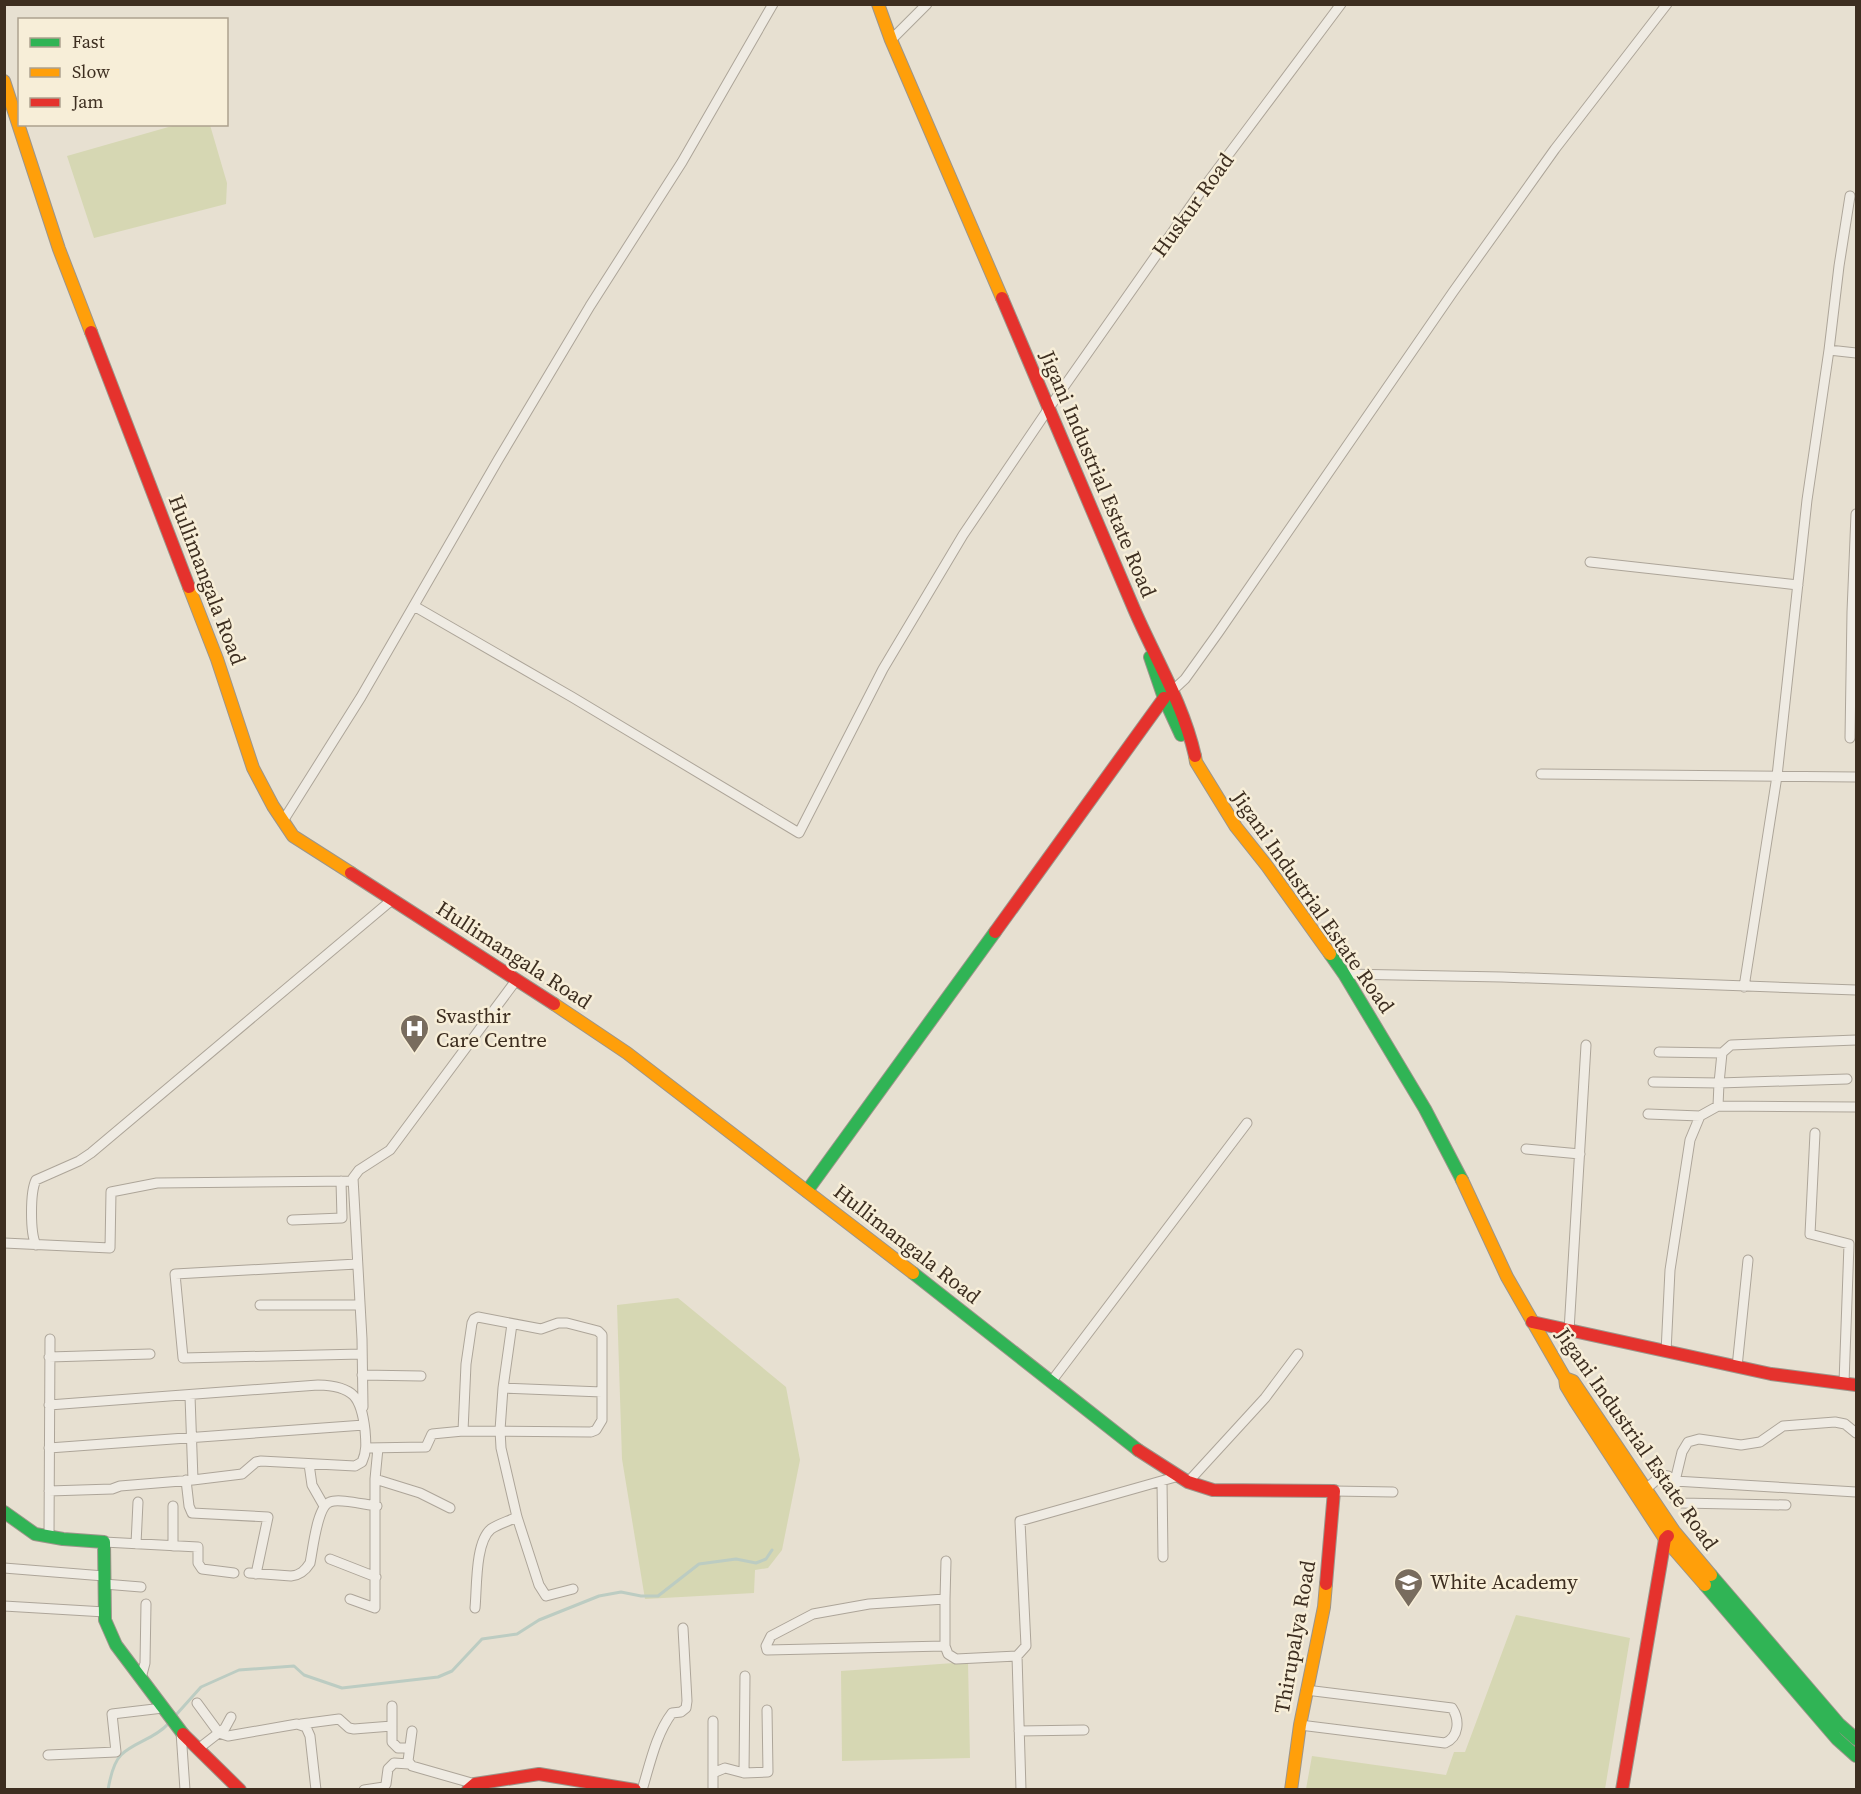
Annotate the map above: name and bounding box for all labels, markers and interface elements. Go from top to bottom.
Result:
legend [18,18,228,126]
text: Fast [72,29,105,54]
text: Slow [72,59,110,84]
text: Jam [71,89,104,114]
street label: Huskur Road [1145,147,1240,263]
street label: Jigani Industrial Estate Road [1033,345,1164,602]
street label: Hullimangala Road [162,491,253,669]
street label: Jigani Industrial Estate Road [1225,784,1401,1019]
street label: Hullimangala Road [431,893,598,1016]
place label: Svasthir Care Centre [436,1001,547,1054]
hospital icon: Svasthir Care Centre [399,1012,431,1054]
street label: Hullimangala Road [828,1177,987,1310]
street label: Jigani Industrial Estate Road [1549,1321,1725,1556]
street label: Thirupalya Road [1267,1558,1322,1716]
school or university icon: White Academy [1393,1566,1425,1608]
place label: White Academy [1430,1567,1578,1596]

